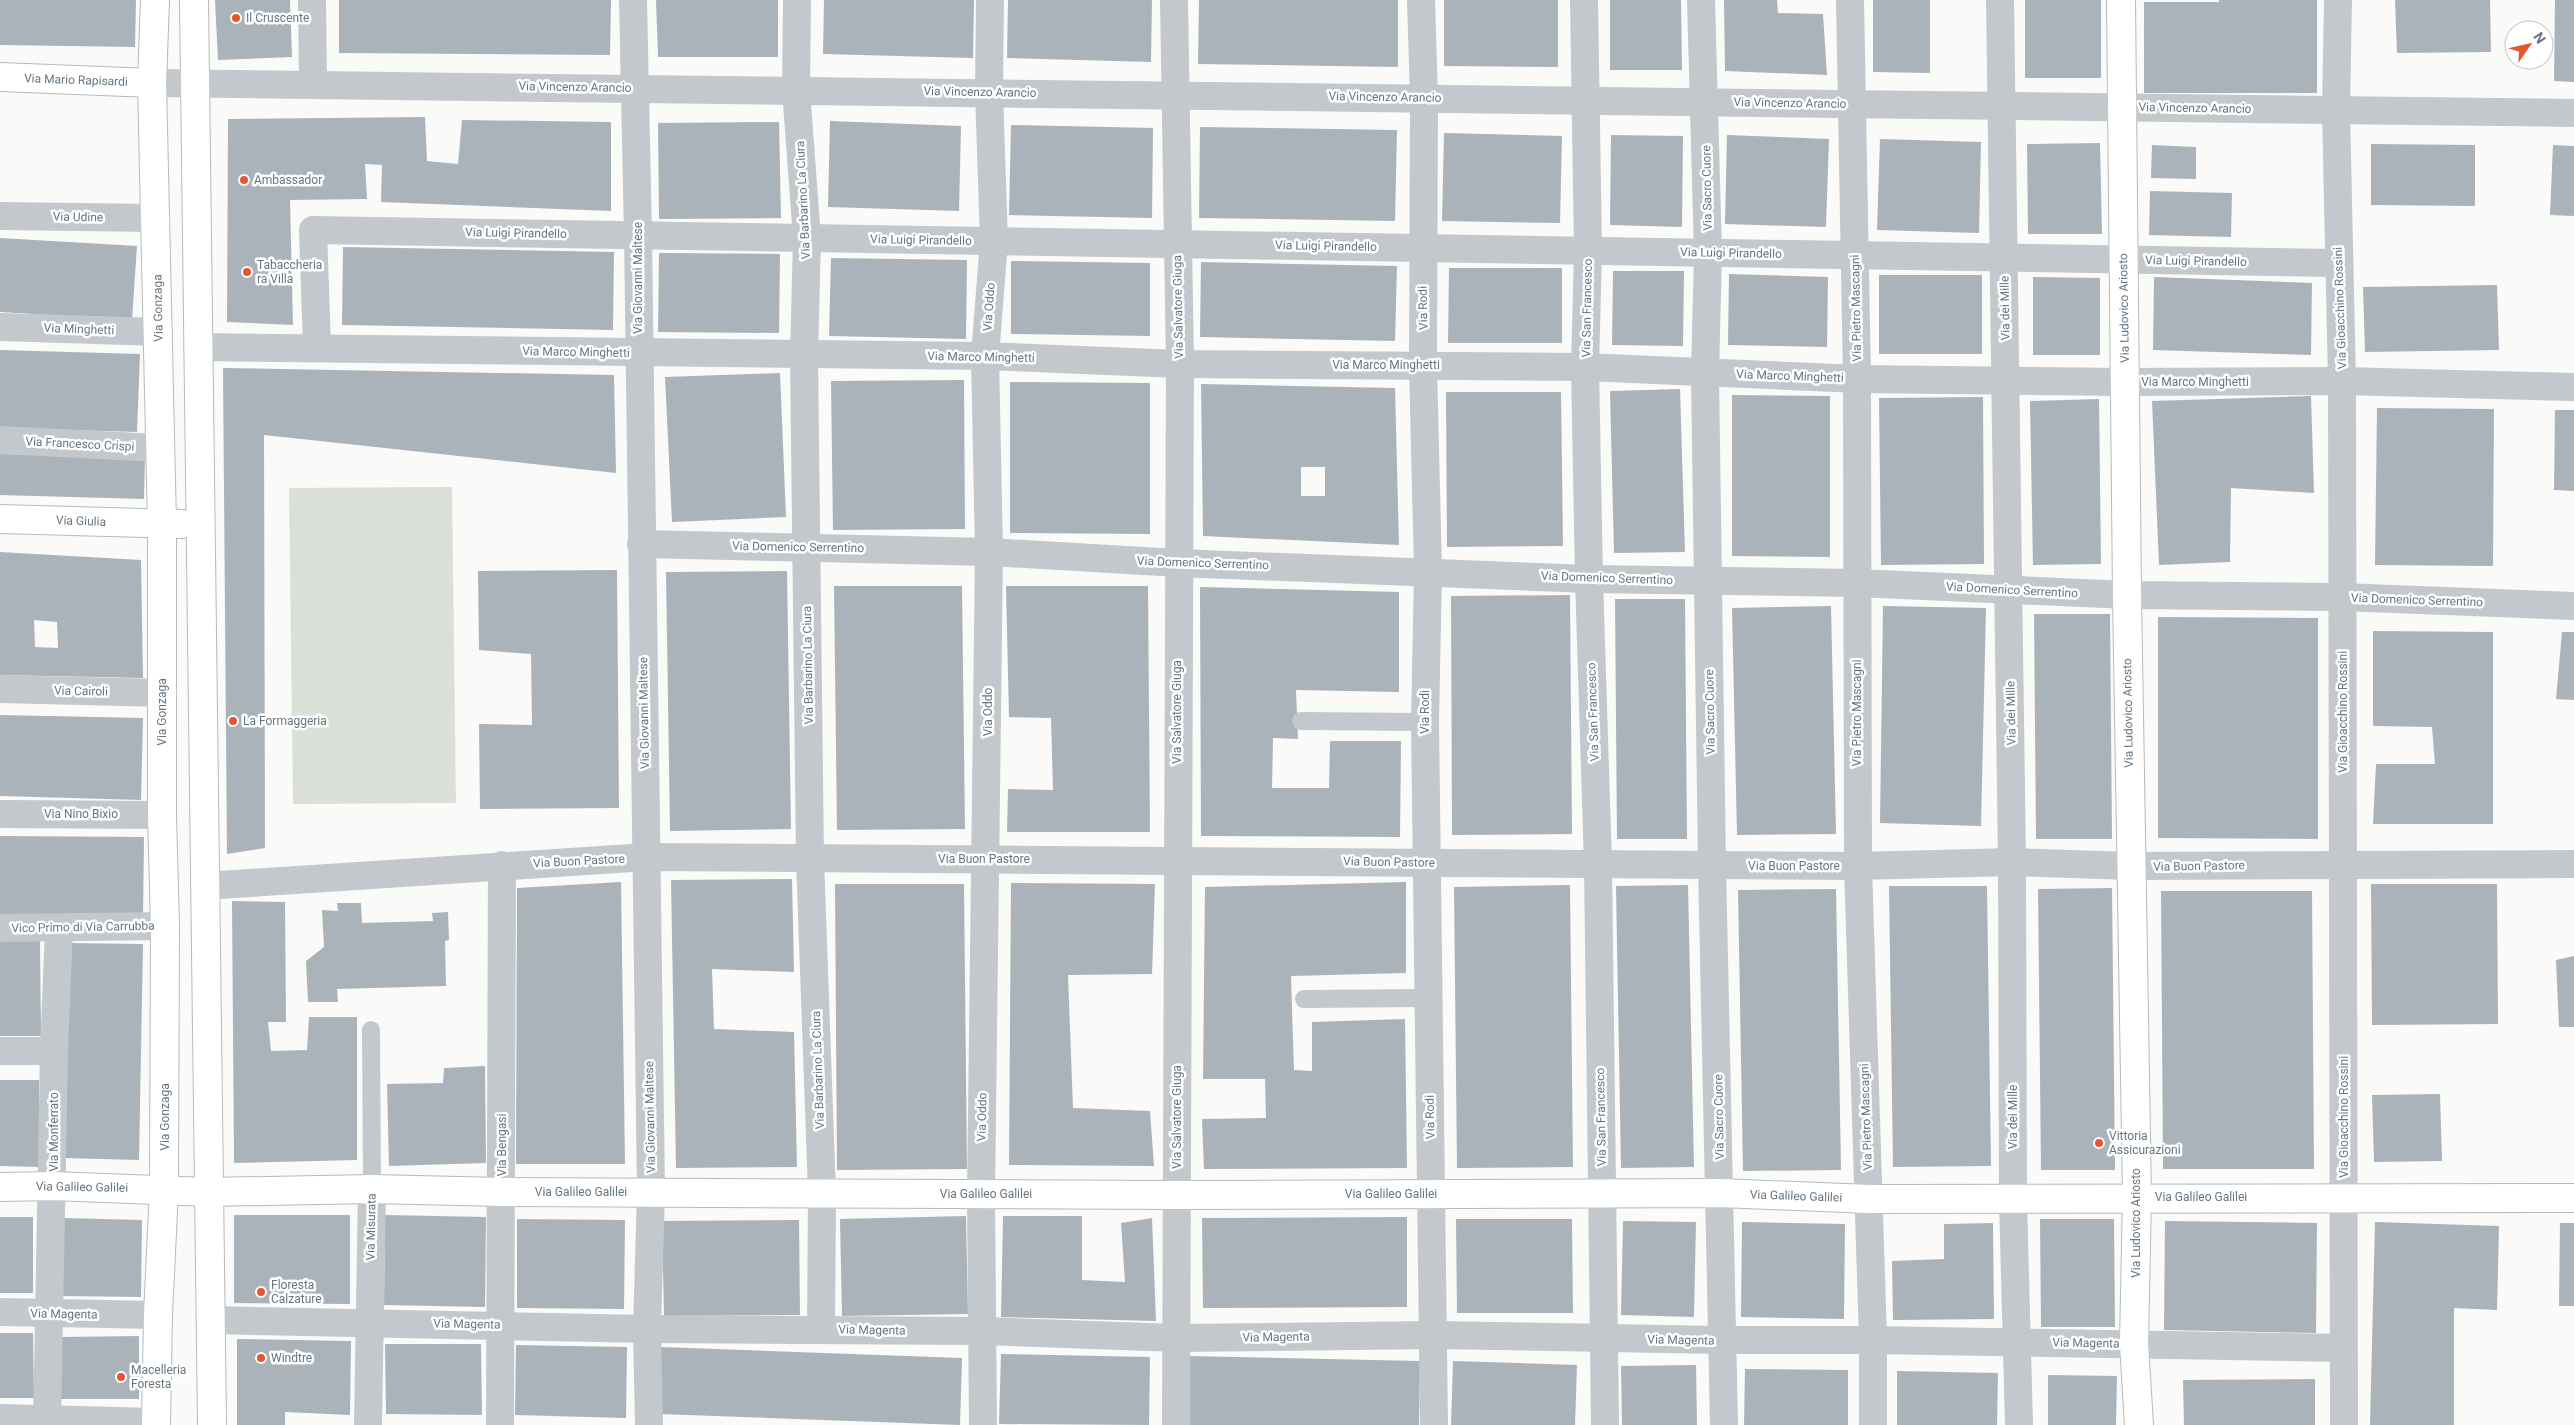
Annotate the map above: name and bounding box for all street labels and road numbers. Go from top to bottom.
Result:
street label: Via Mario Rapisardi [24,71,128,89]
street label: Via Vincenzo Arancio [518,79,632,95]
street label: Via Vincenzo Arancio [923,84,1037,100]
street label: Via Vincenzo Arancio [1328,89,1442,105]
street label: Via Vincenzo Arancio [1733,95,1847,111]
street label: Via Vincenzo Arancio [2138,100,2252,116]
street label: Via Barbarino La Ciura [793,140,813,260]
street label: Via Sacro Cuore [1699,145,1715,231]
street label: Via Udine [53,210,103,224]
street label: Via Giovanni Maltese [631,222,645,334]
street label: Via Luigi Pirandello [465,225,567,241]
street label: Via Luigi Pirandello [870,232,972,248]
street label: Via Luigi Pirandello [1275,238,1377,254]
street label: Via Luigi Pirandello [1680,245,1782,261]
street label: Via Gioacchino Rossini [2331,247,2349,369]
street label: Via Ludovico Ariosto [2116,253,2132,363]
street label: Via Luigi Pirandello [2145,253,2247,269]
street label: Via Pietro Mascagni [1848,254,1864,362]
street label: Via Salvatore Giuga [1170,255,1186,359]
street label: Via San Francesco [1579,258,1595,357]
street label: Via Gonzaga [150,274,166,342]
street label: Via dei Mille [1997,276,2013,340]
street label: Via Oddo [980,282,998,332]
street label: Via Rodi [1416,286,1430,330]
street label: Via Minghetti [43,321,115,337]
street label: Via Marco Minghetti [522,344,630,360]
street label: Via Marco Minghetti [927,349,1035,365]
street label: Via Marco Minghetti [1332,358,1440,372]
street label: Via Marco Minghetti [1736,367,1844,385]
street label: Via Marco Minghetti [2141,375,2249,389]
street label: Via Francesco Crispi [25,434,135,454]
street label: Via Giulia [56,513,106,529]
street label: Via Domenico Serrentino [732,539,864,555]
street label: Via Domenico Serrentino [1137,554,1269,572]
street label: Via Domenico Serrentino [1541,569,1673,587]
street label: Via Domenico Serrentino [1946,580,2078,600]
street label: Via Domenico Serrentino [2351,591,2483,609]
street label: Via Barbarino La Ciura [800,606,816,724]
street label: Via Gioacchino Rossini [2336,651,2350,773]
street label: Via Giovanni Maltese [636,657,652,769]
street label: Via Ludovico Ariosto [2120,658,2136,768]
street label: Via Pietro Mascagni [1850,659,1864,766]
street label: Via Salvatore Giuga [1170,660,1184,764]
street label: Via San Francesco [1584,662,1602,762]
street label: Via Sacro Cuore [1702,669,1718,755]
street label: Via Gonzaga [155,678,169,746]
street label: Via dei Mille [2003,681,2019,745]
street label: Via Cairoli [54,684,108,698]
street label: Via Oddo [981,687,995,736]
street label: Via Rodi [1418,690,1432,734]
street label: Via Nino Bixio [44,807,118,821]
street label: Via Buon Pastore [533,852,625,870]
street label: Via Buon Pastore [938,852,1030,866]
street label: Via Buon Pastore [1343,854,1435,870]
street label: Via Buon Pastore [2153,858,2245,874]
street label: Via Buon Pastore [1748,859,1840,873]
street label: Vico Primo di Via Carrubba [11,919,155,935]
street label: Via Barbarino La Ciura [809,1011,827,1129]
street label: Via Gioacchino Rossini [2337,1056,2351,1178]
street label: Via Giovanni Maltese [642,1061,658,1173]
street label: Via Pietro Mascagni [1857,1063,1875,1171]
street label: Via Salvatore Giuga [1170,1065,1184,1169]
street label: Via San Francesco [1593,1067,1609,1166]
street label: Via Sacro Cuore [1711,1074,1727,1160]
street label: Via Gonzaga [158,1083,172,1151]
street label: Via dei Mille [2006,1085,2020,1149]
street label: Via Monferrato [47,1092,61,1172]
street label: Via Oddo [975,1092,989,1141]
street label: Via Rodi [1423,1095,1437,1139]
street label: Via Bengasi [495,1113,509,1176]
street label: Via Ludovico Ariosto [2129,1168,2143,1278]
street label: Via Galileo Galilei [36,1179,128,1195]
street label: Via Galileo Galilei [535,1185,627,1199]
street label: Via Galileo Galilei [940,1187,1032,1201]
street label: Via Galileo Galilei [1345,1187,1437,1201]
street label: Via Galileo Galilei [1750,1187,1843,1205]
street label: Via Galileo Galilei [2155,1190,2247,1204]
street label: Via Misurata [363,1193,379,1261]
street label: Via Magenta [30,1306,98,1322]
street label: Via Magenta [433,1316,501,1332]
street label: Via Magenta [838,1322,906,1338]
street label: Via Magenta [1242,1329,1310,1345]
street label: Via Magenta [1647,1332,1715,1348]
street label: Via Magenta [2052,1335,2120,1351]

